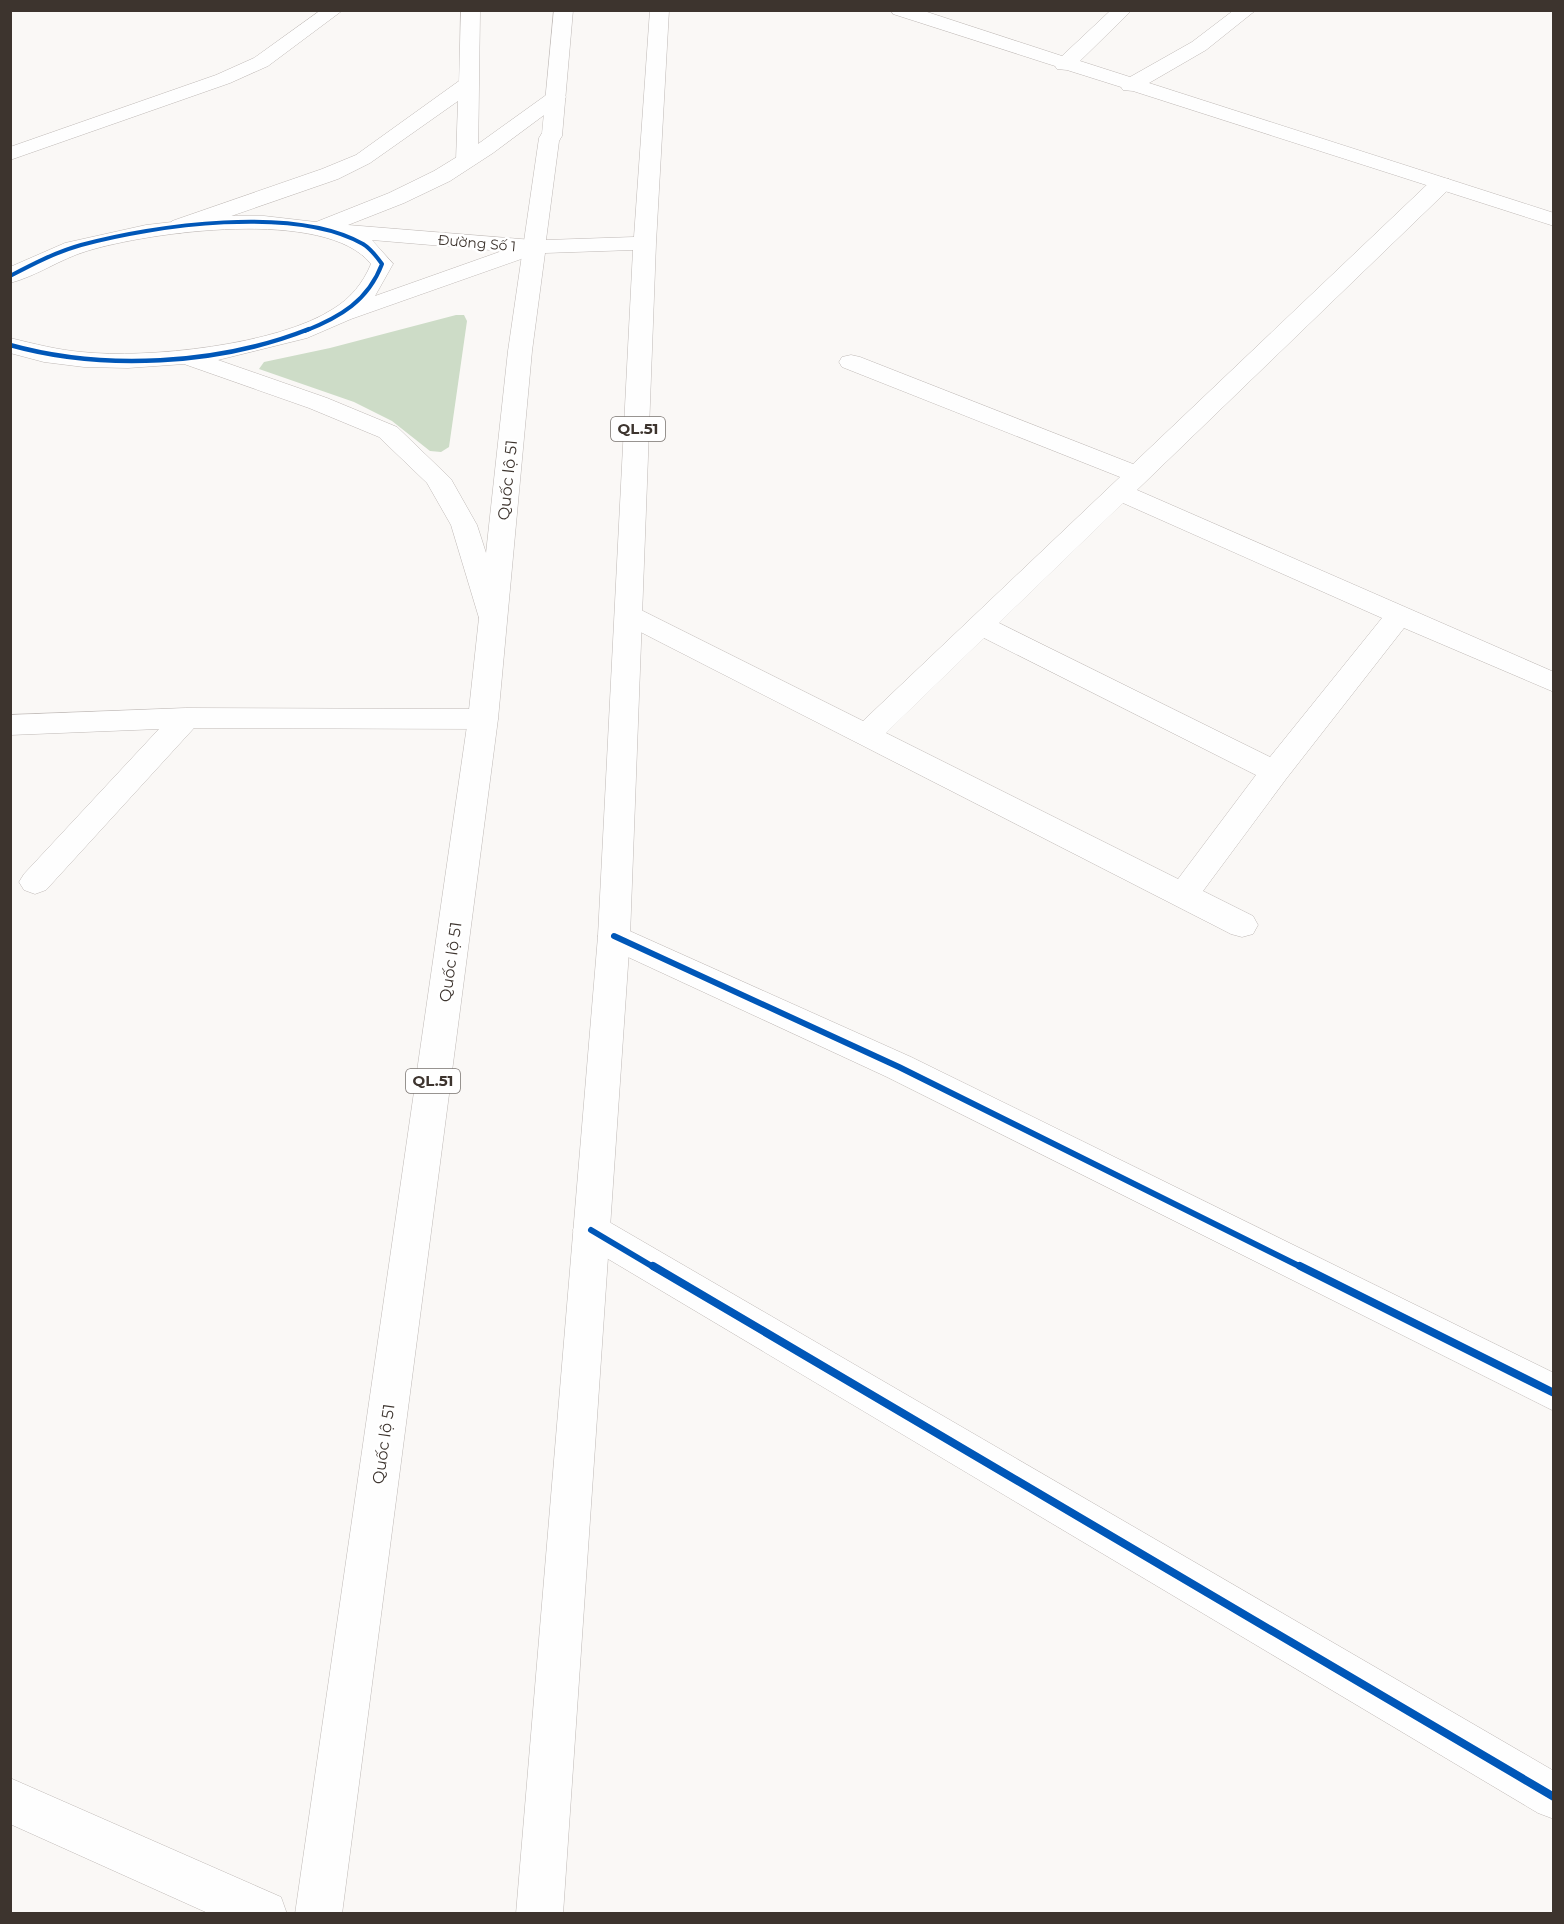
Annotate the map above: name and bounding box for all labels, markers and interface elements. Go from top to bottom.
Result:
street label: Đường Số 1 [437,231,517,255]
road number: QL.51 [611,417,665,441]
street label: Quốc lộ 51 [494,439,521,521]
street label: Quốc lộ 51 [435,921,466,1003]
road number: QL.51 [406,1069,460,1093]
street label: Quốc lộ 51 [368,1403,399,1485]

